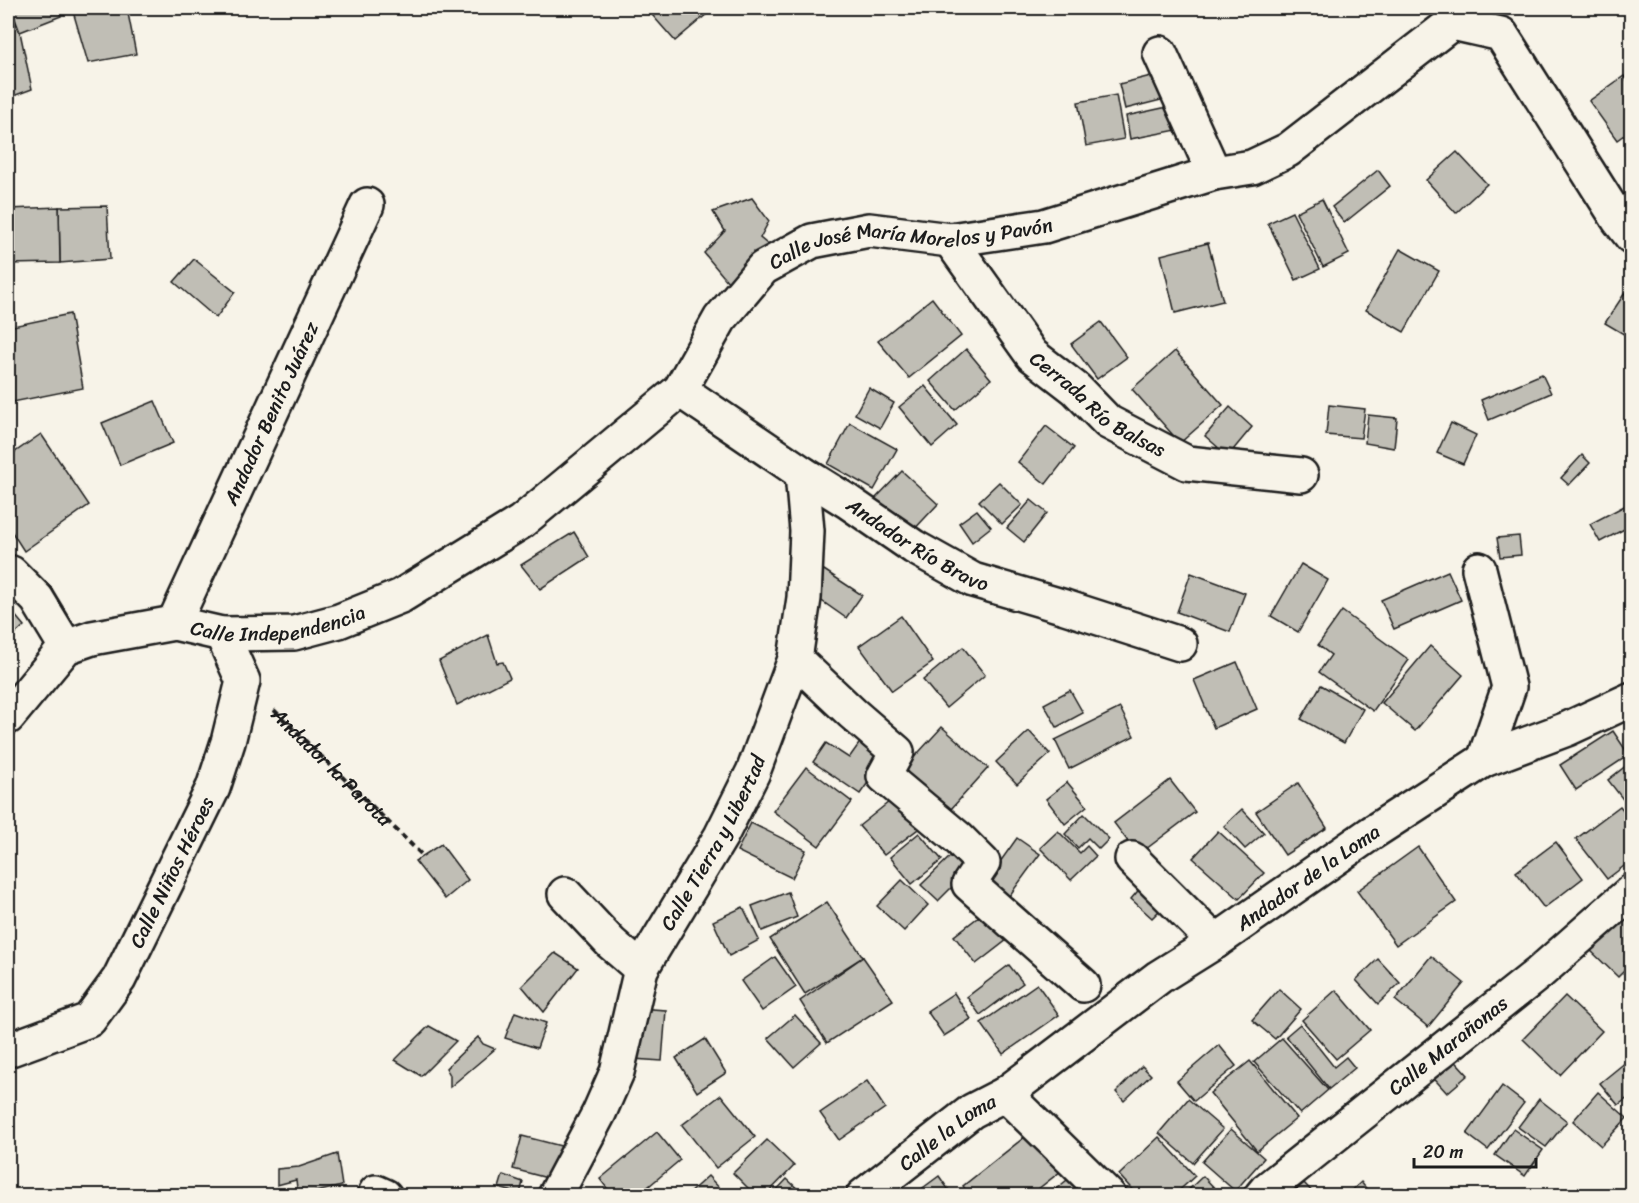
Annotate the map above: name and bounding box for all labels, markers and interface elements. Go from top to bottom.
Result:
street label: Calle José María Morelos y Pavón [762,207,1057,279]
street label: Andador Benito Juárez [213,315,329,512]
street label: Cerrada Río Balsas [1022,342,1173,467]
street label: Andador Río Bravo [838,487,993,601]
street label: Calle Independencia [187,595,371,652]
street label: Andador la Parota [262,698,401,835]
street label: Calle Tierra y Libertad [650,749,776,937]
street label: Calle Niños Héroes [119,790,224,954]
street label: Andador de la Loma [1227,814,1387,941]
street label: Calle Marañonas [1380,986,1516,1105]
street label: Calle la Loma [890,1083,1003,1180]
scale bar [1414,1131,1536,1169]
text: 20 m [1423,1136,1463,1168]

